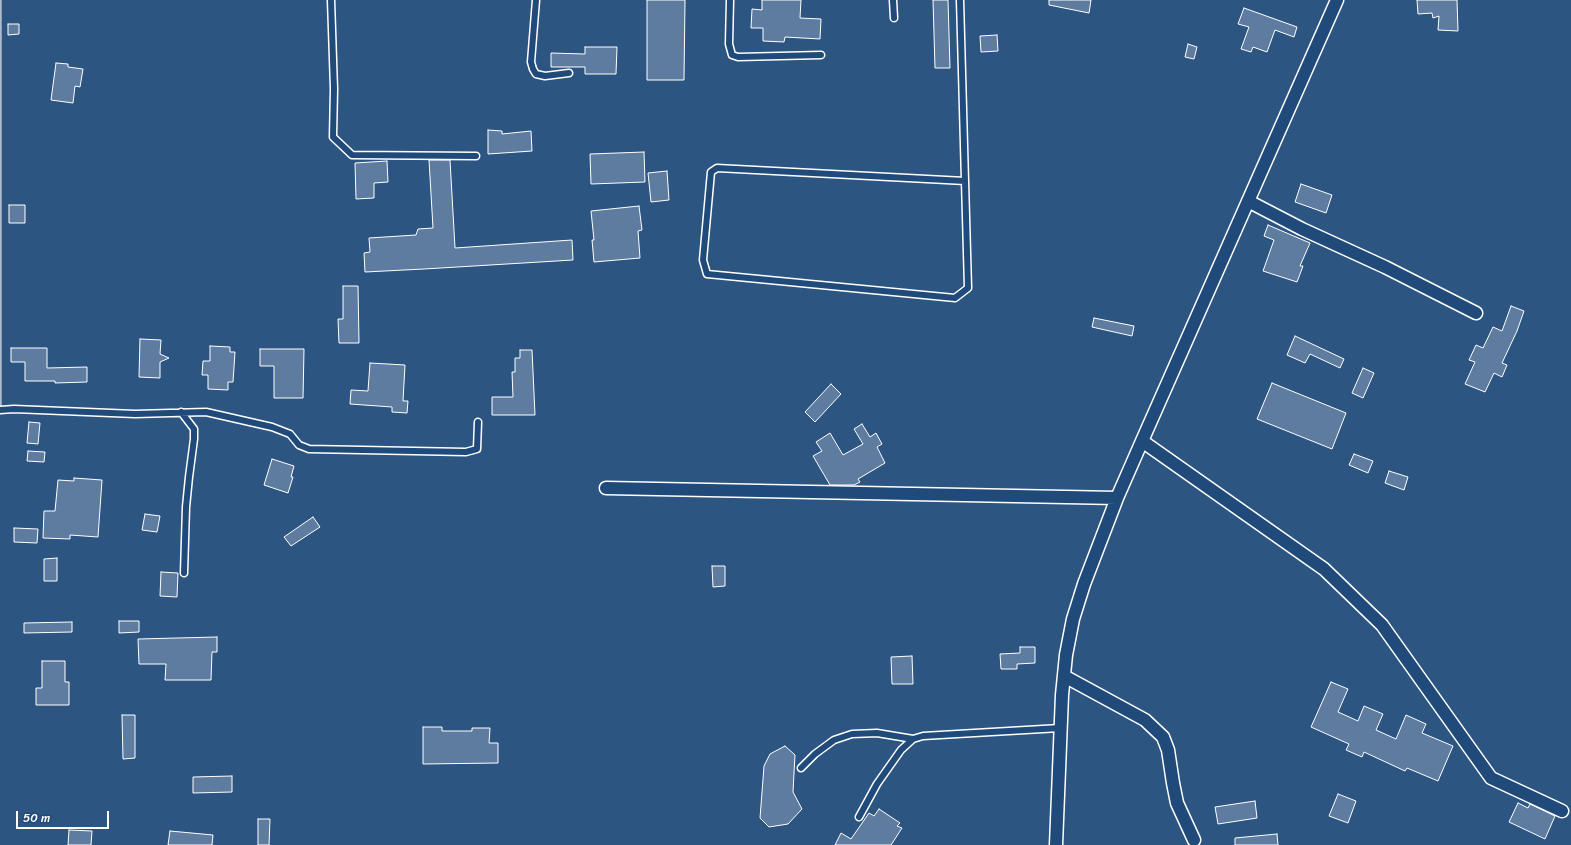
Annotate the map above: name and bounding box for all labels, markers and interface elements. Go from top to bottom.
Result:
scale bar [18,803,111,829]
text: 50 m [23,807,50,829]

